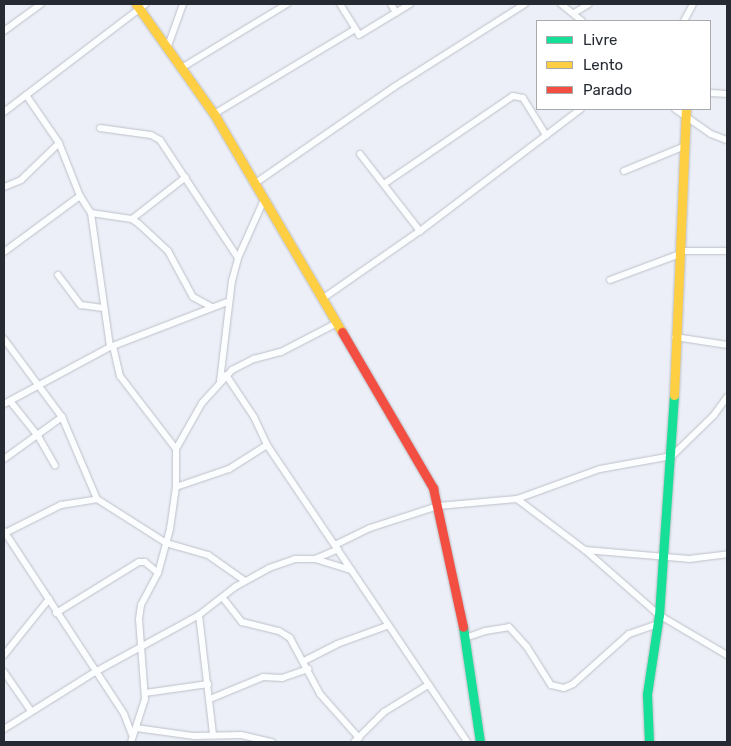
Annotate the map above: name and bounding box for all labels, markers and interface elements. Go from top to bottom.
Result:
legend [536,20,711,110]
text: Livre [583,31,617,49]
text: Lento [583,56,623,74]
text: Parado [583,81,632,99]

